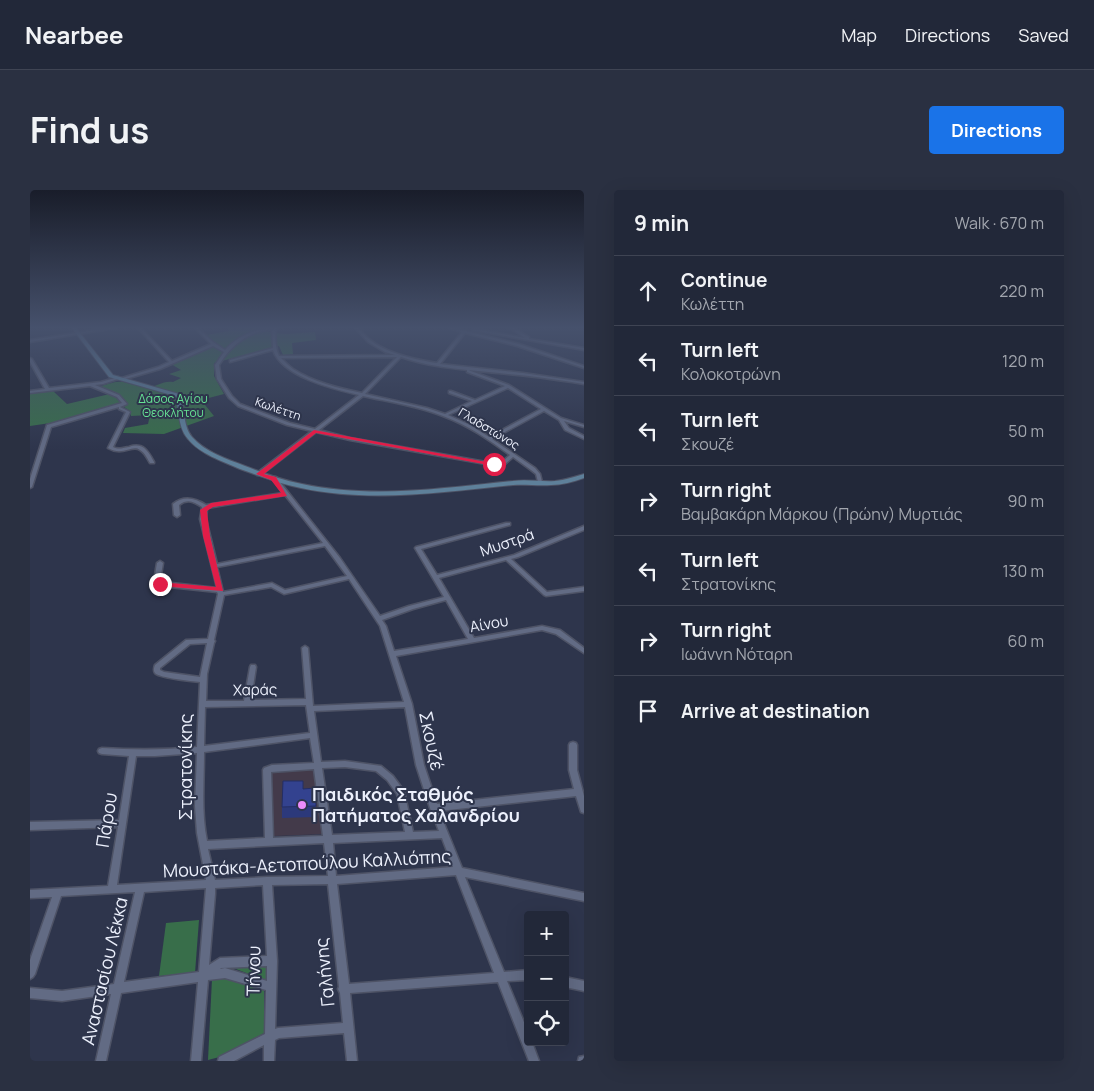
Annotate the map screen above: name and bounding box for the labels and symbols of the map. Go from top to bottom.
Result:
park label: Δάσος Αγίου Θεοκλήτου [138,390,208,421]
street label: Κωλέττη [253,393,303,424]
street label: Γλαδστώνος [456,404,523,454]
route start [483,453,506,476]
street label: Μυστρά [477,523,537,562]
route end [149,573,172,596]
street label: Αίνου [468,610,510,637]
street label: Χαράς [233,679,277,700]
street label: Σκουζέ [414,709,450,772]
street label: Στρατονίκης [173,713,197,821]
place label: Παιδικός Σταθμός Πατήματος Χαλανδρίου [312,782,520,827]
street label: Πάρου [90,791,122,849]
marker: Παιδικός Σταθμός Πατήματος Χαλανδρίου [296,799,308,811]
street label: Μουστάκα-Αετοπούλου Καλλιόπης [162,843,452,883]
street label: Αναστασίου Λέκκα [75,895,133,1047]
street label: Γαλήνης [308,937,340,1008]
street label: Τήνου [241,946,265,996]

